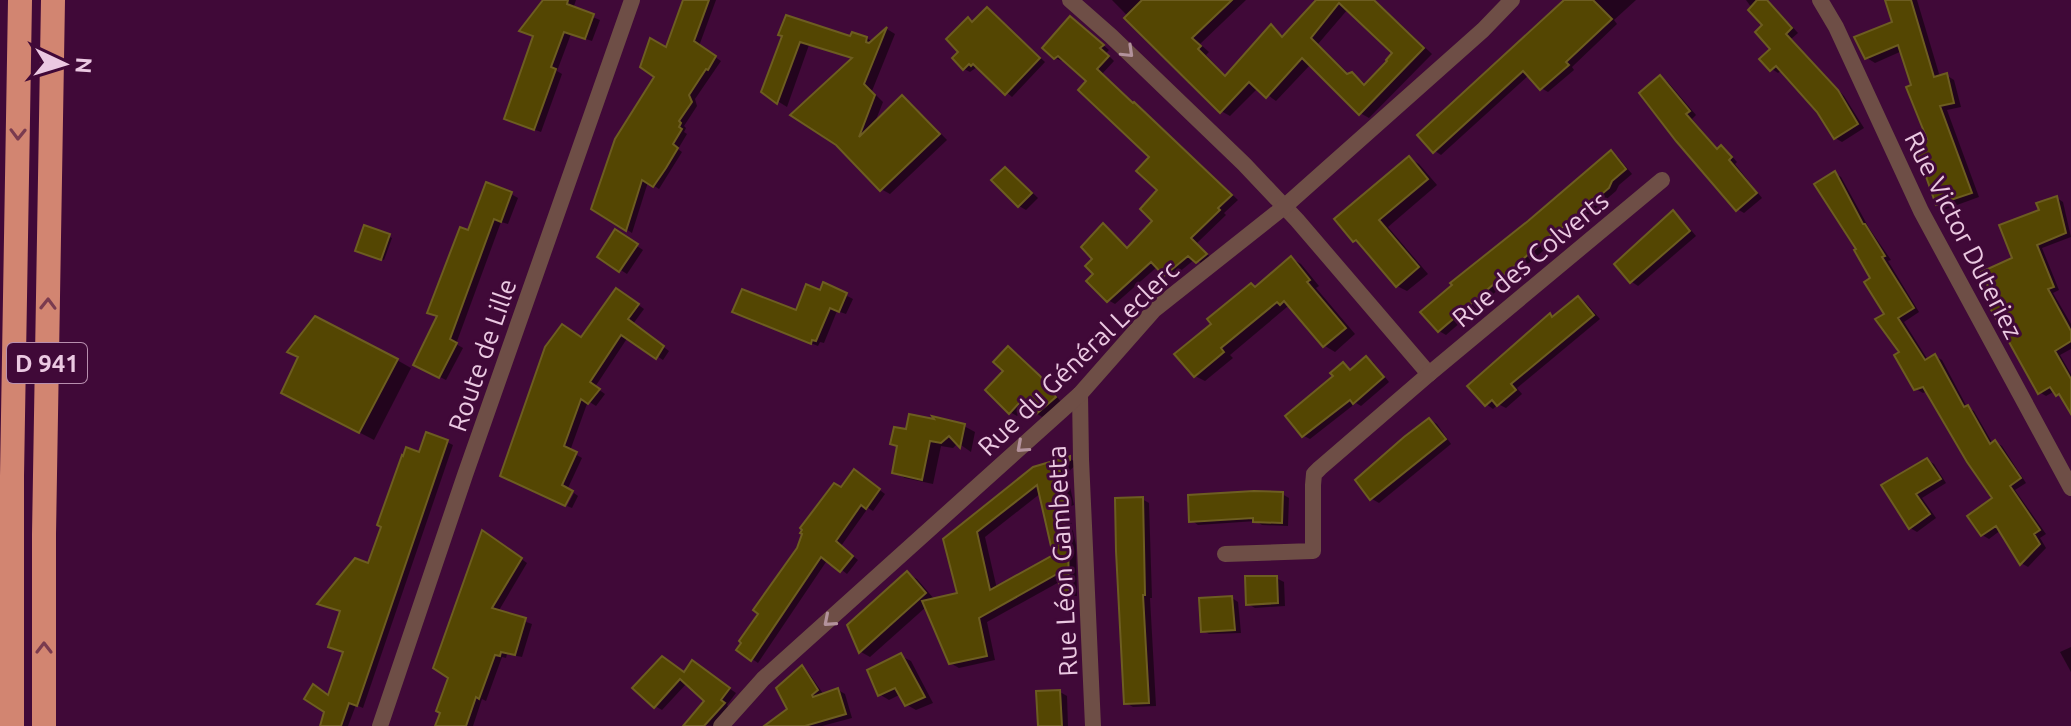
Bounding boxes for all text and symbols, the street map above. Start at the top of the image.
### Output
north arrow [24,24,104,104]
one-way arrow [1119,43,1133,57]
text: N [71,56,97,74]
street label: Rue Victor Duteriez [1899,127,2029,343]
one-way arrow [9,128,27,141]
street label: Rue des Colverts [1446,185,1614,333]
street label: Rue du Général Leclerc [972,255,1184,461]
street label: Route de Lille [442,275,522,435]
one-way arrow [39,297,57,310]
road number: D 941 [7,343,87,383]
one-way arrow [1017,437,1031,452]
street label: Rue Léon Gambetta [1041,445,1083,677]
one-way arrow [823,611,838,626]
one-way arrow [35,641,53,654]

